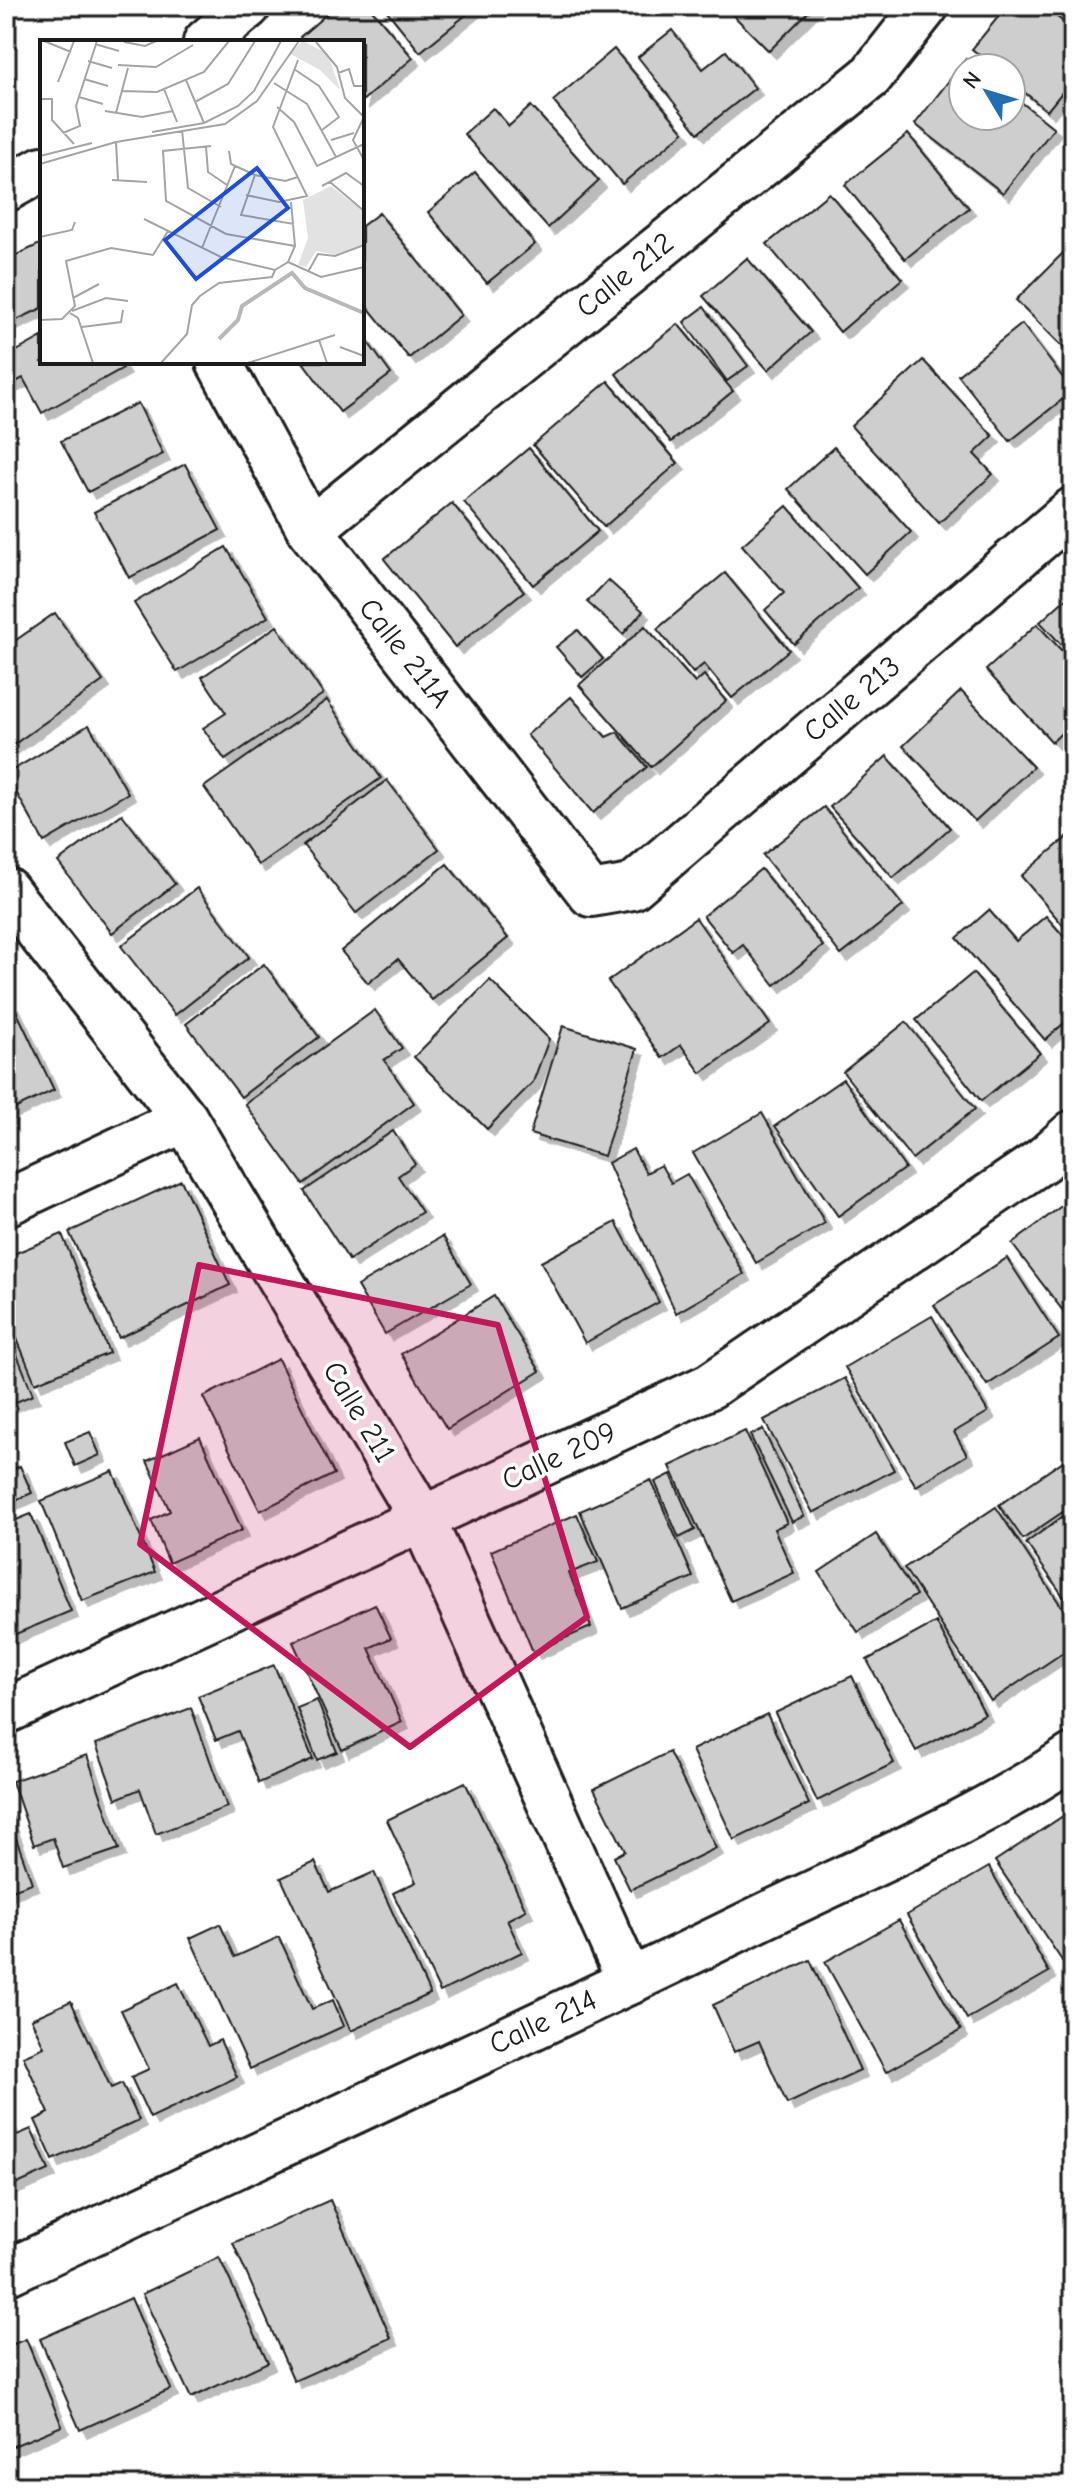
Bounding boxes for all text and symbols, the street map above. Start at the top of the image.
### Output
inset map [40,40,364,364]
north arrow [947,52,1027,132]
text: N [957,67,987,94]
street label: Calle 212 [569,225,681,325]
street label: Calle 211A [352,591,458,715]
street label: Calle 213 [797,649,907,749]
street label: Calle 211 [315,1355,403,1469]
street label: Calle 209 [496,1414,622,1498]
street label: Calle 214 [484,1982,602,2062]

